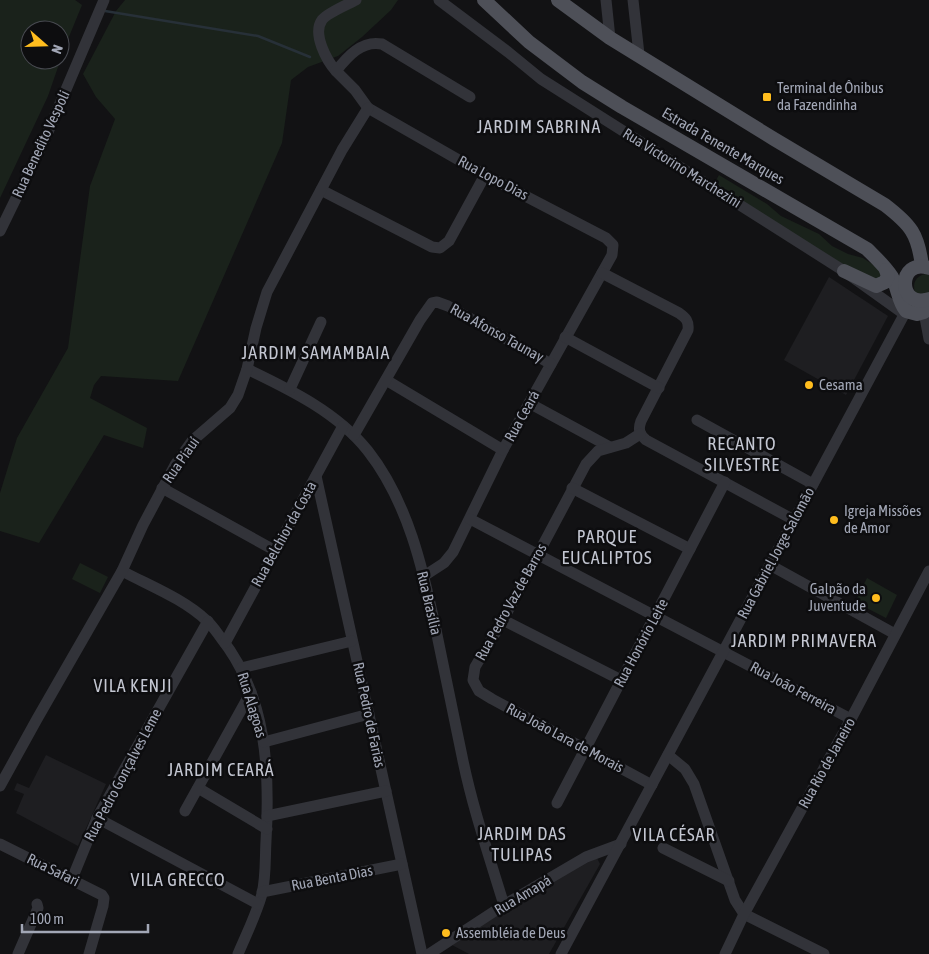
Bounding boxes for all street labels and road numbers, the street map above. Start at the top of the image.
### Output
street label: Rua Benedito Vespoli [8,88,73,200]
street label: Estrada Tenente Marques [659,104,787,187]
street label: Rua Victorino Marchezini [620,124,745,211]
street label: Rua Lopo Dias [455,152,531,203]
street label: Rua Afonso Taunay [448,300,547,365]
street label: Rua Ceará [501,387,542,444]
street label: Rua Piauí [159,433,203,486]
street label: Rua Belchior da Costa [248,478,320,589]
street label: Rua Gabriel Jorge Salomão [734,484,817,621]
street label: Rua Pedro Vaz de Barros [471,540,550,663]
street label: Rua Brasília [414,569,445,637]
street label: Rua Honório Leite [610,595,671,690]
street label: Rua João Ferreira [748,658,839,717]
street label: Rua Pedro de Farias [350,661,389,769]
street label: Rua Alagoas [234,670,270,740]
street label: Rua João Lara de Morais [504,699,627,776]
street label: Rua Pedro Gonçalves Leme [80,706,165,844]
street label: Rua Rio de Janeiro [795,715,858,811]
street label: Rua Safari [24,850,82,889]
street label: Rua Benta Dias [290,861,374,894]
street label: Rua Amapá [491,871,554,918]

